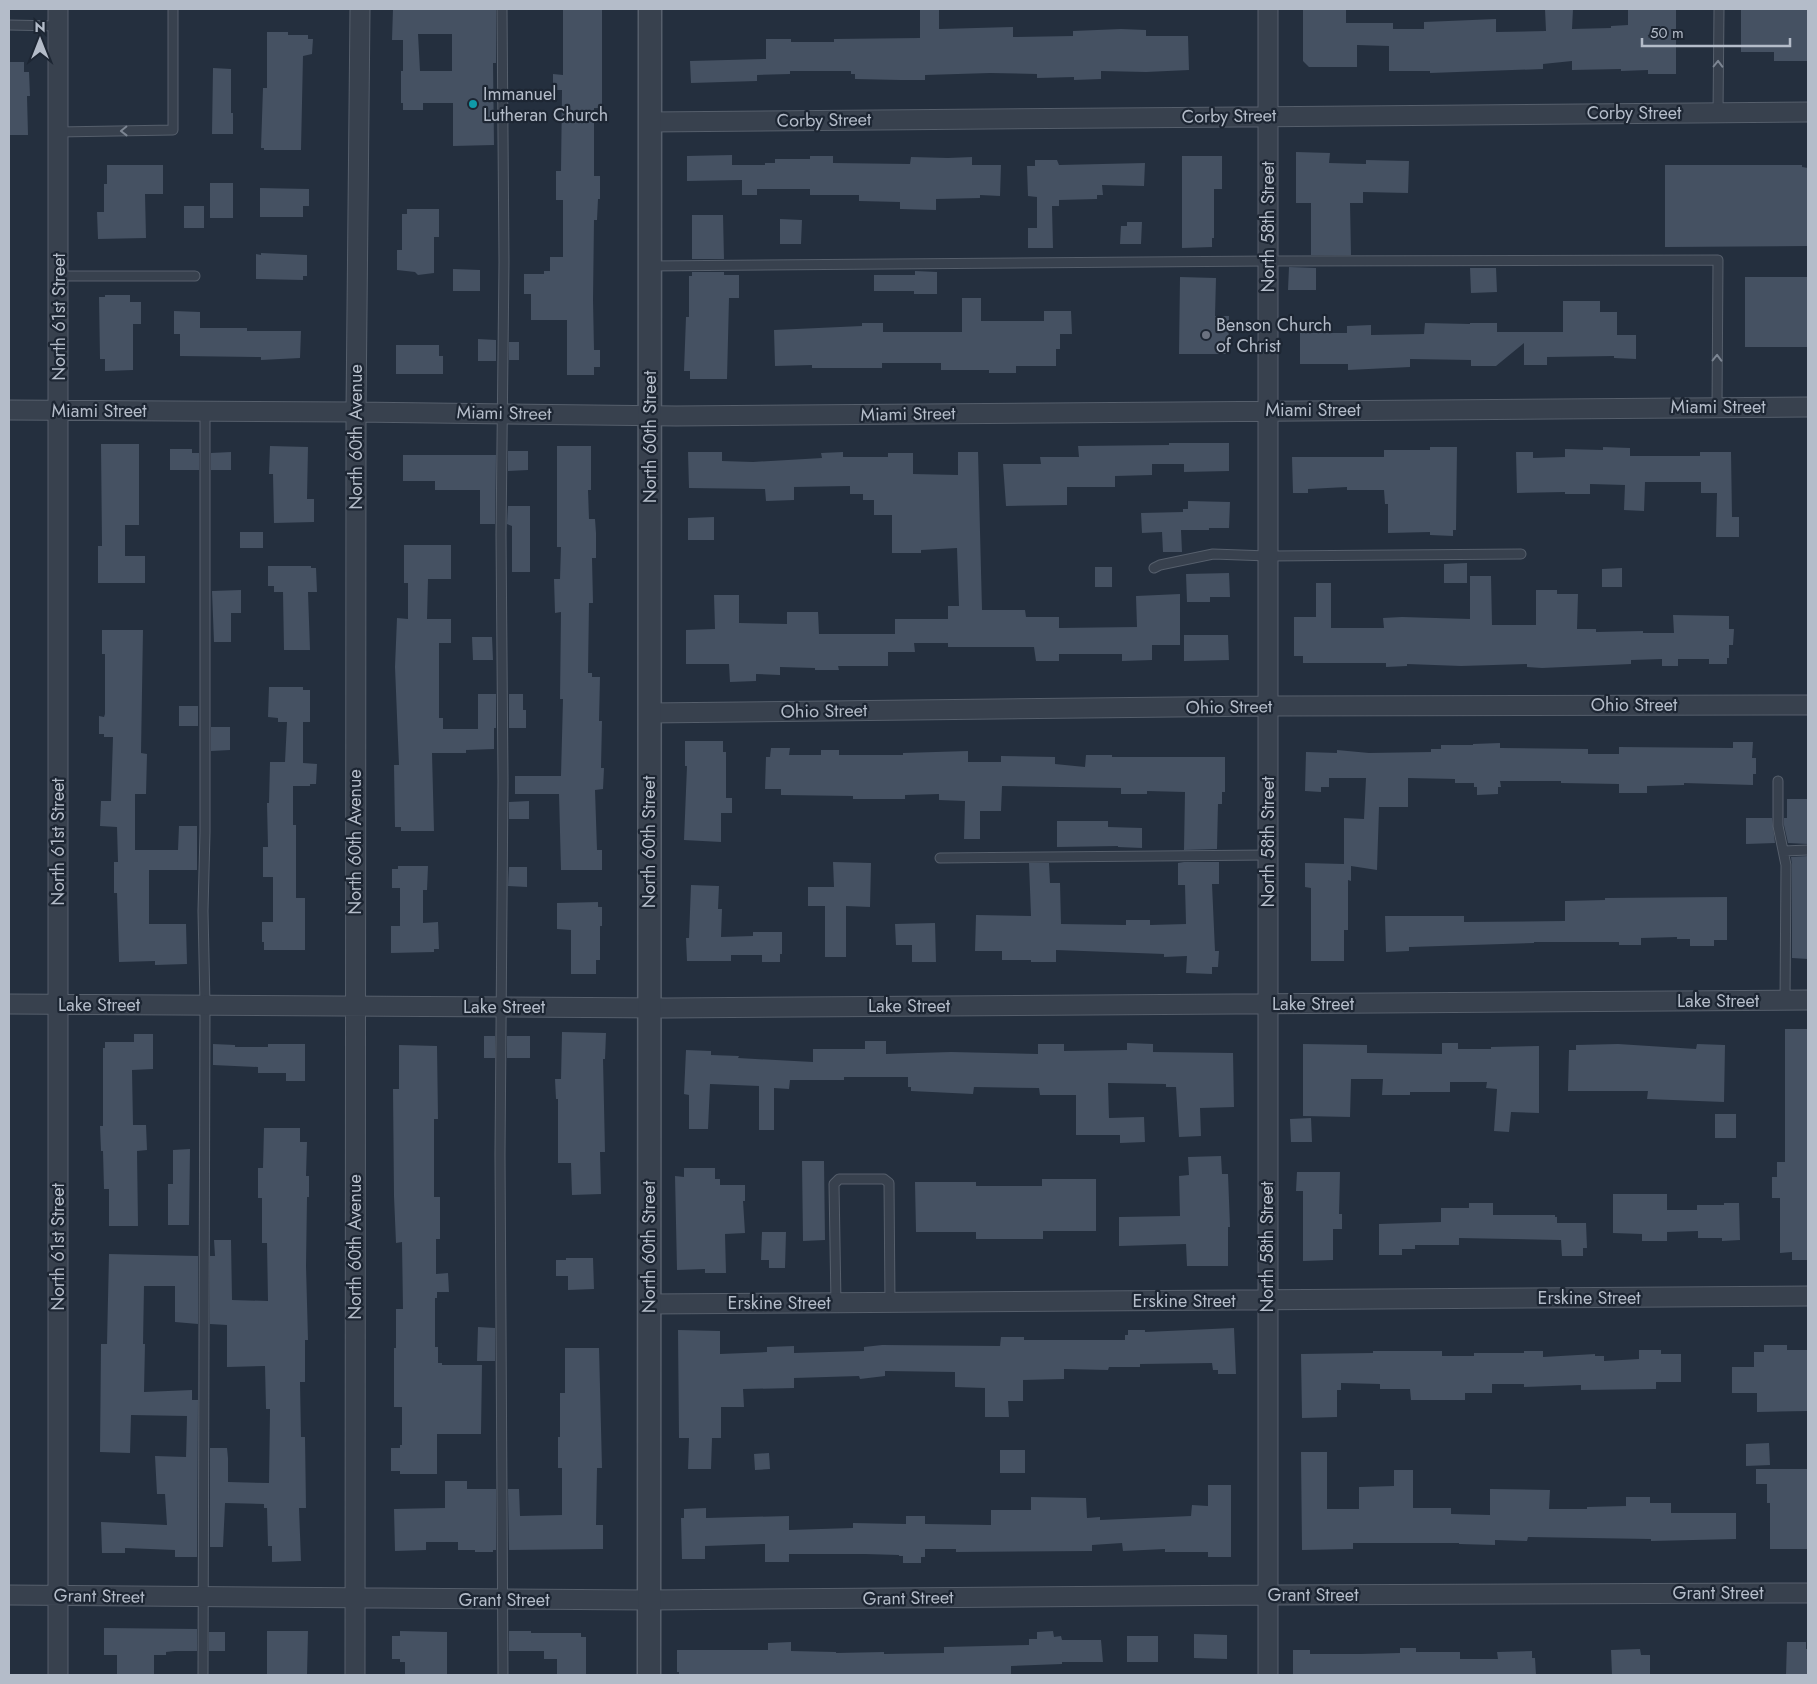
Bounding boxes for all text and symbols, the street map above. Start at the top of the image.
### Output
north arrow [15,15,65,65]
scale bar [1642,15,1790,47]
text: N [34,17,46,37]
text: 50 m [1650,22,1684,44]
one-way arrow [1713,60,1723,68]
place label: Immanuel Lutheran Church [483,81,608,128]
marker: Immanuel Lutheran Church [467,98,479,110]
street label: Corby Street [1587,100,1682,126]
street label: Corby Street [1181,102,1277,130]
street label: Corby Street [776,106,872,134]
one-way arrow [120,126,128,136]
street label: North 58th Street [1255,161,1281,293]
street label: North 61st Street [46,253,72,381]
place label: Benson Church of Christ [1216,312,1332,359]
marker: Benson Church of Christ [1200,329,1212,341]
one-way arrow [1712,354,1722,362]
street label: North 60th Avenue [343,364,369,510]
street label: North 60th Street [637,370,663,503]
street label: Miami Street [1671,394,1766,420]
street label: Miami Street [1266,397,1361,423]
street label: Miami Street [52,398,147,424]
street label: Miami Street [456,399,552,427]
street label: Miami Street [860,400,956,428]
street label: Ohio Street [1591,692,1678,718]
street label: Ohio Street [1186,693,1273,721]
street label: Ohio Street [781,697,868,725]
street label: North 60th Avenue [342,769,368,915]
street label: North 60th Street [636,775,662,908]
street label: North 58th Street [1255,776,1281,908]
street label: North 61st Street [45,778,71,906]
street label: Lake Street [1677,988,1760,1014]
street label: Lake Street [1272,991,1355,1017]
street label: Lake Street [58,992,141,1018]
street label: Lake Street [868,993,951,1019]
street label: Lake Street [463,994,546,1020]
street label: North 60th Avenue [342,1174,368,1320]
street label: North 60th Street [636,1180,662,1313]
street label: North 58th Street [1254,1181,1280,1313]
street label: North 61st Street [45,1183,71,1311]
street label: Erskine Street [1538,1285,1641,1311]
street label: Erskine Street [1133,1288,1236,1314]
street label: Erskine Street [728,1290,831,1316]
street label: Grant Street [1673,1580,1764,1606]
street label: Grant Street [53,1582,145,1610]
street label: Grant Street [1268,1582,1359,1608]
street label: Grant Street [862,1584,954,1612]
street label: Grant Street [459,1587,550,1613]

